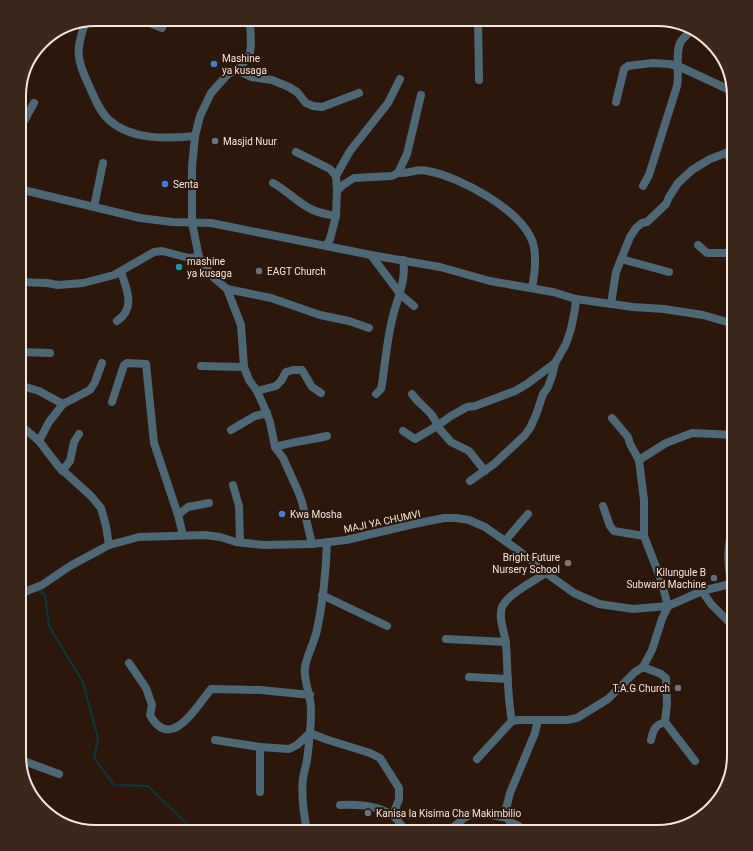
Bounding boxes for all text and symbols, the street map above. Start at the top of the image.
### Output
place label: Mashine ya kusaga [222,53,267,76]
marker: Mashine ya kusaga [209,59,219,69]
marker: Masjid Nuur [210,136,220,146]
place label: Masjid Nuur [223,136,277,147]
marker: Senta [160,179,170,189]
place label: Senta [173,179,198,190]
place label: mashine ya kusaga [187,256,232,279]
marker: mashine ya kusaga [174,262,184,272]
marker: EAGT Church [254,266,264,276]
place label: EAGT Church [267,266,326,277]
street label: MAJI YA CHUMVI [343,508,422,535]
marker: Kwa Mosha [277,509,287,519]
place label: Kwa Mosha [290,509,342,520]
place label: Bright Future Nursery School [492,552,560,575]
marker: Bright Future Nursery School [563,558,573,568]
place label: Kilungule B Subward Machine [626,567,706,590]
marker: Kilungule B Subward Machine [709,573,719,583]
place label: T.A.G Church [612,683,670,694]
marker: T.A.G Church [673,683,683,693]
marker: Kanisa la Kisima Cha Makimbilio [363,808,373,818]
place label: Kanisa la Kisima Cha Makimbilio [376,808,521,819]

